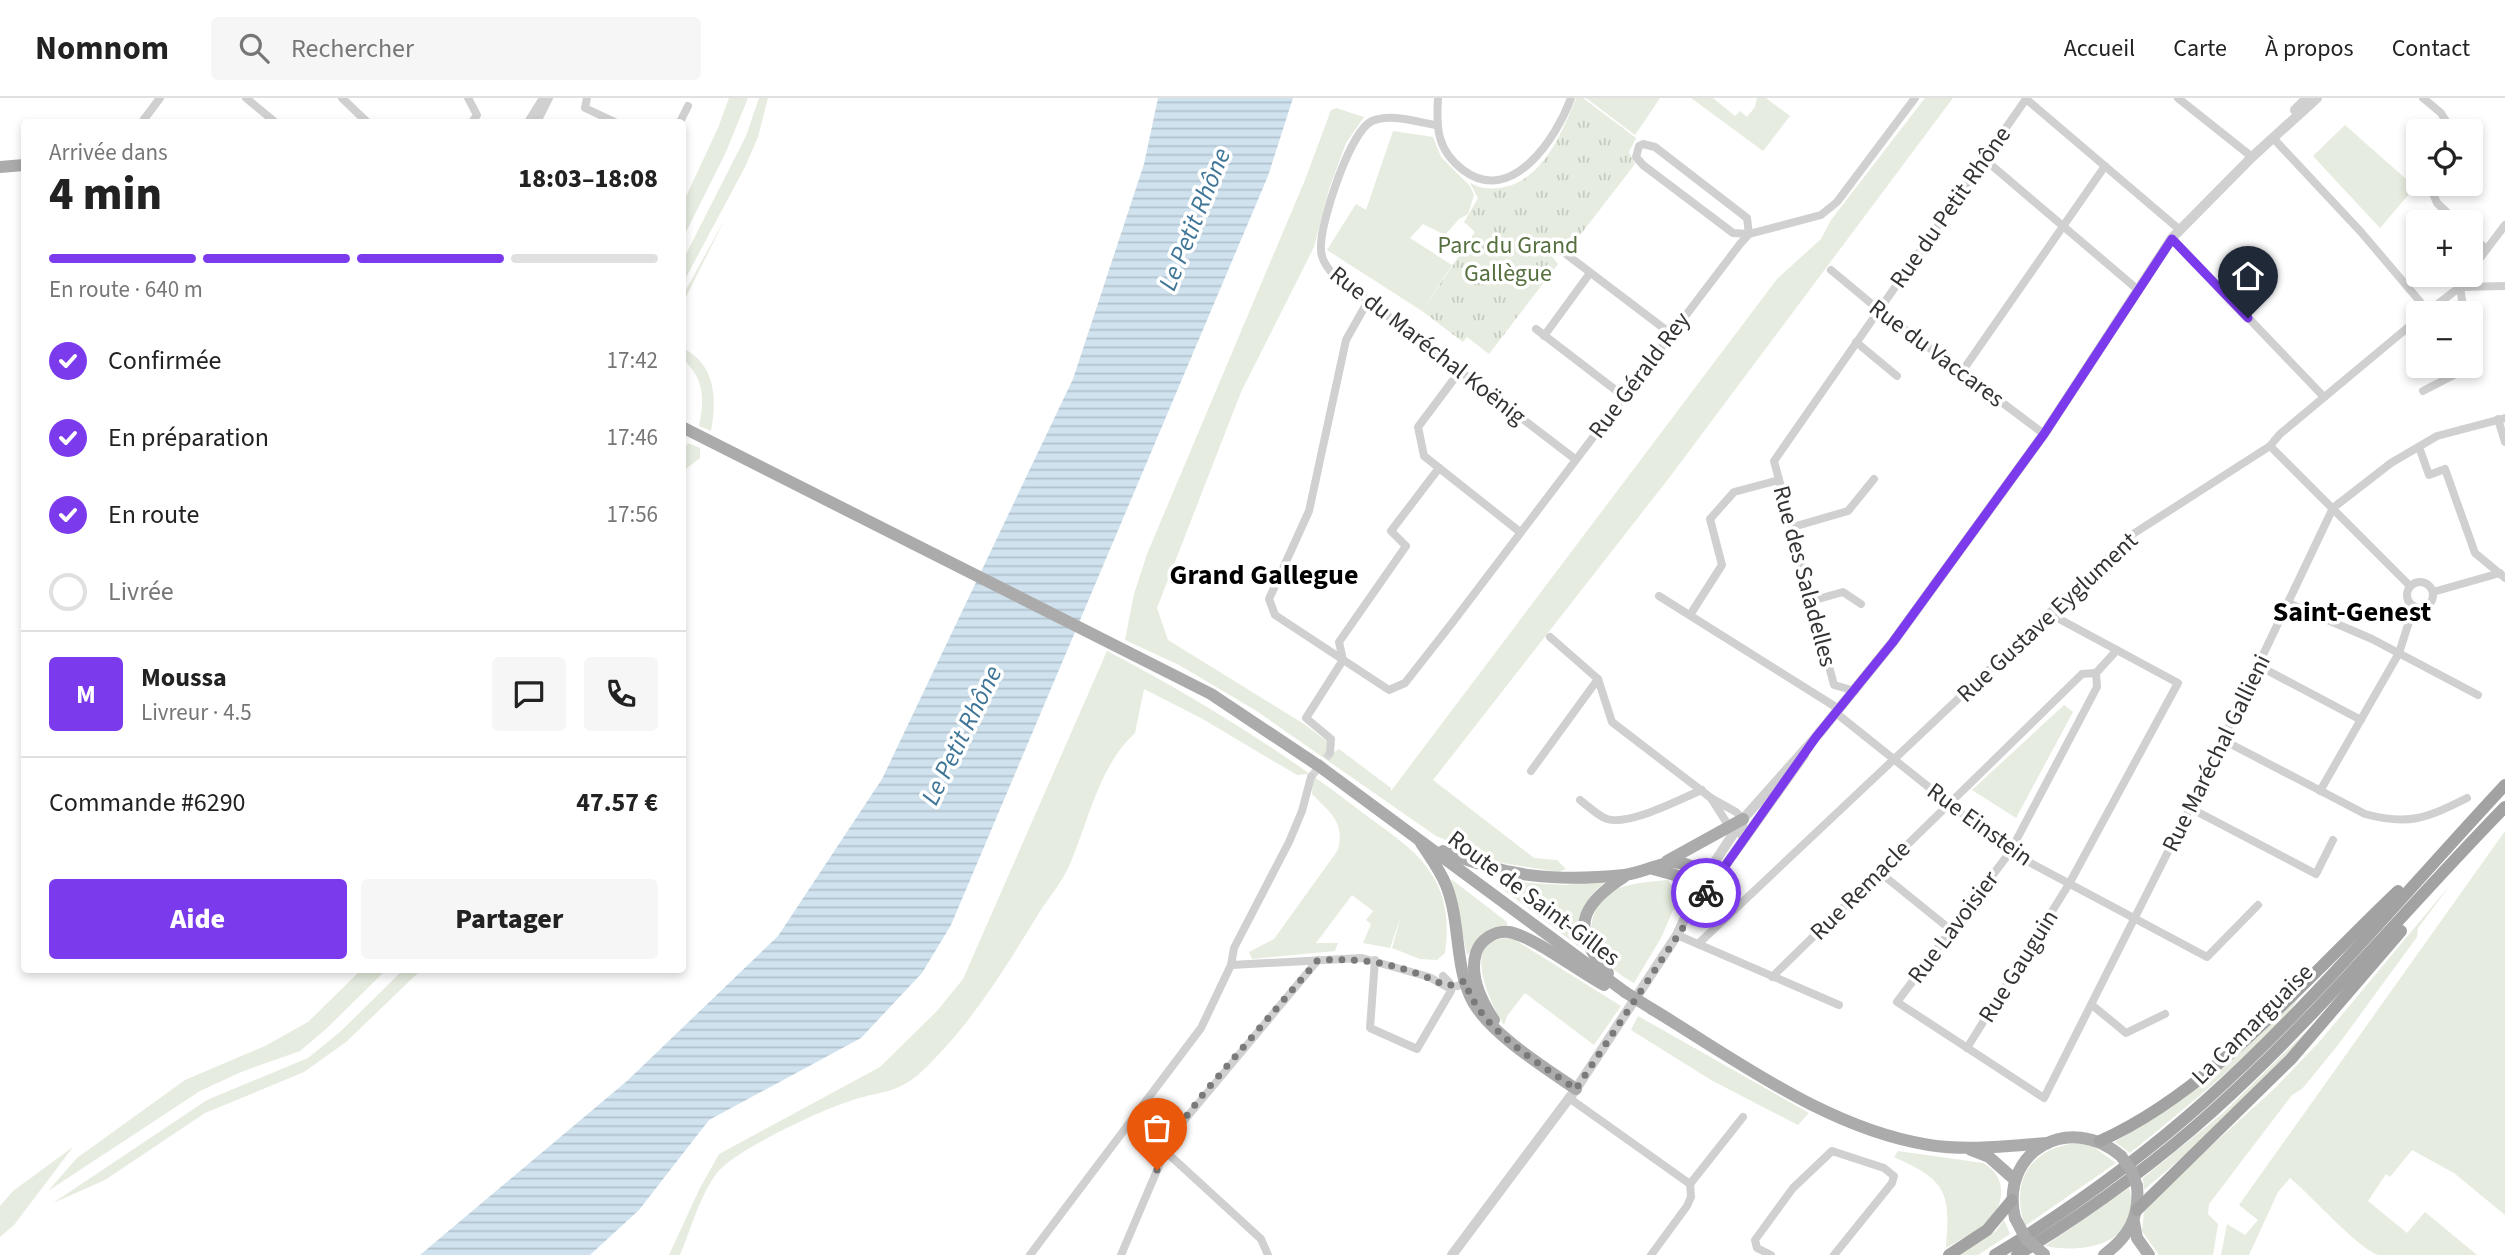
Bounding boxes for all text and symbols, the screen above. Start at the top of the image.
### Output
search box [211,17,701,80]
text: Nomnom [35,25,169,72]
icon: search [235,29,273,67]
text: Rechercher [291,30,414,67]
text: Accueil [2064,31,2135,66]
text: Carte [2173,31,2227,66]
text: À propos [2265,31,2354,66]
text: Contact [2392,31,2470,66]
street label: Rue du Petit Rhône [1881,119,2020,296]
map controls [2406,119,2483,378]
button: locate [2406,119,2483,196]
text: Arrivée dans [49,136,168,169]
water label: Le Petit Rhône [1149,142,1240,296]
text: 18:03–18:08 [518,160,658,197]
text: 4 min [49,162,162,227]
button: + [2406,210,2483,287]
park label: Parc du Grand Gallègue [1438,228,1578,291]
pin [2218,246,2278,318]
street label: Rue du Maréchal Koënig [1322,257,1533,433]
icon: home [2229,257,2267,295]
text: En route · 640 m [49,273,203,306]
street label: Rue du Vaccares [1862,291,2012,416]
button: − [2406,301,2483,378]
street label: Rue Gérald Rey [1580,305,1699,446]
icon: check [49,342,87,380]
text: Confirmée [108,342,222,379]
text: 17:42 [607,344,658,377]
icon: check [49,419,87,457]
text: En préparation [108,419,269,456]
text: 17:46 [607,421,658,454]
street label: Rue des Saladelles [1764,482,1845,671]
icon: check [49,496,87,534]
text: En route [108,496,199,533]
text: 17:56 [607,498,658,531]
street label: Rue Gustave Eyglument [1949,524,2146,711]
district label: Grand Gallegue [1170,555,1358,595]
text: Livrée [108,573,174,610]
district label: Saint-Genest [2273,592,2432,632]
street label: Rue Maréchal Gallieni [2153,648,2280,858]
button: chat [492,657,566,731]
button: phone [584,657,658,731]
text: Moussa [141,659,227,696]
water label: Le Petit Rhône [912,659,1011,811]
text: M [76,676,96,713]
text: Livreur · 4.5 [141,696,252,729]
street label: Rue Einstein [1920,774,2040,875]
text: Commande #6290 [49,784,246,821]
text: 47.57 € [576,784,658,821]
street label: Route de Saint-Gilles [1440,822,1627,975]
street label: Rue Remacle [1802,832,1919,949]
courier [1671,858,1741,928]
street label: Rue Lavoisier [1899,863,2008,991]
icon: bike [1687,874,1725,912]
button: Aide [49,879,347,959]
button: Partager [361,879,658,959]
street label: Rue Gauguin [1970,903,2067,1030]
street label: La Camarguaise [2184,956,2321,1093]
pin [1127,1098,1187,1170]
icon: bag [1138,1109,1176,1147]

